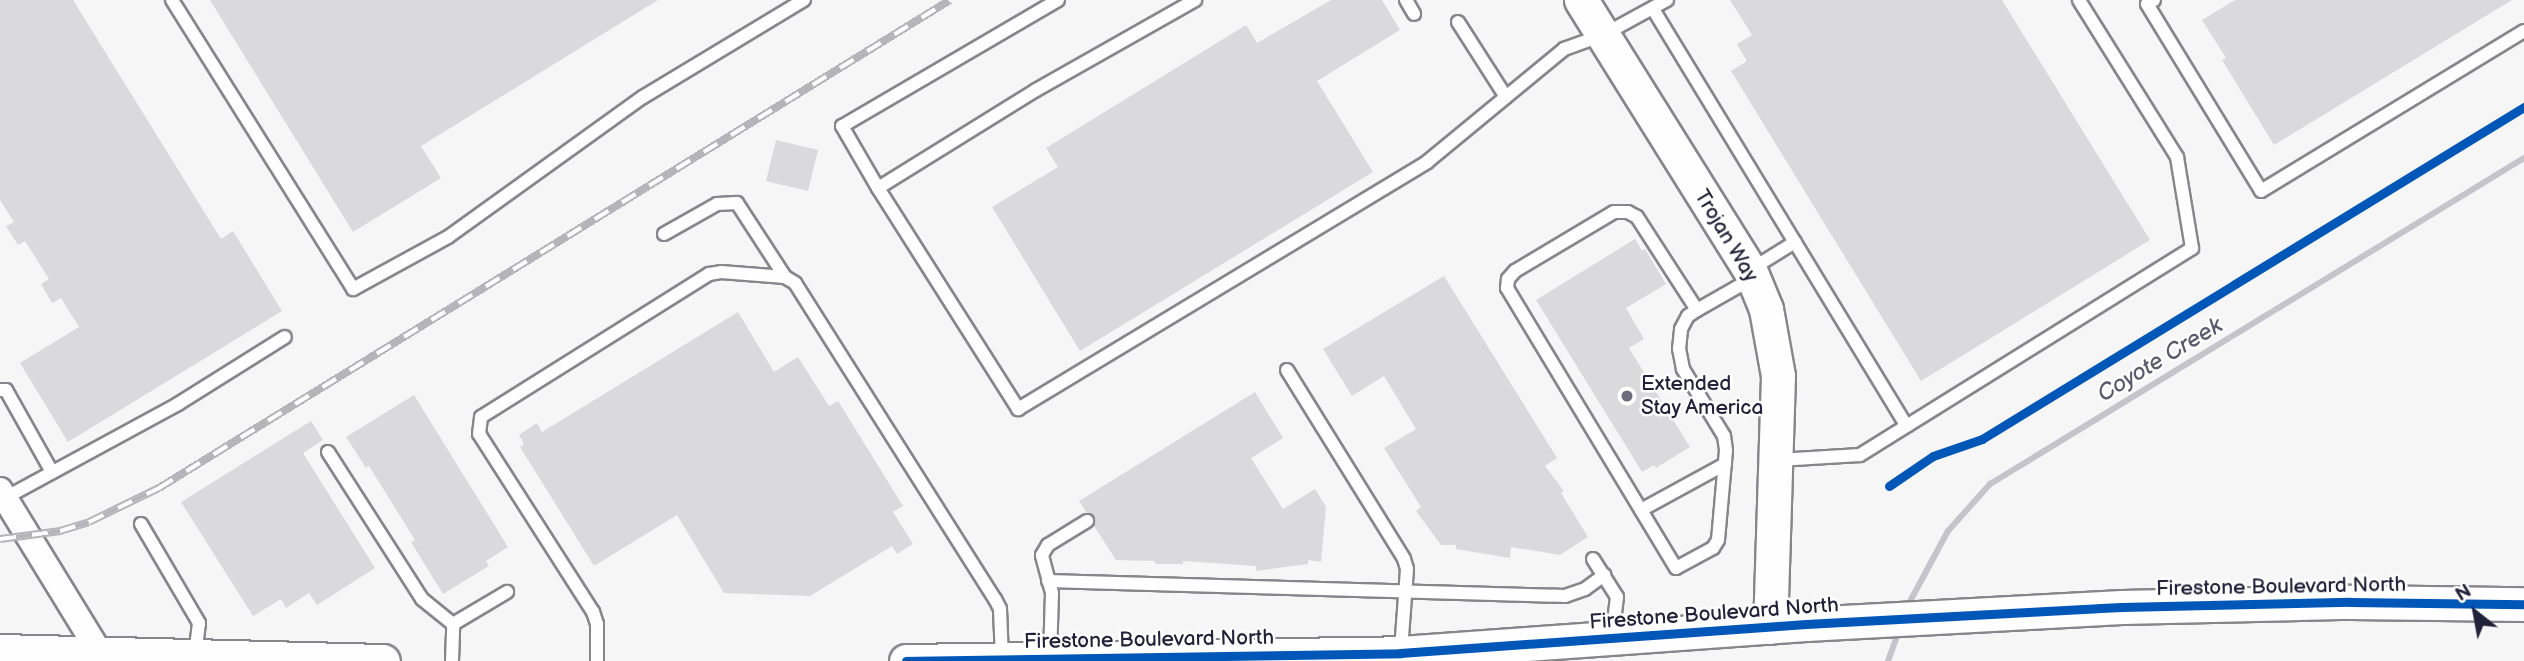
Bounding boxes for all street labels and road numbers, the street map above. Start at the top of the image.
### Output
street label: Trojan Way [1688,185,1764,287]
street label: Firestone Boulevard North [2156,572,2406,602]
street label: Firestone Boulevard North [1588,593,1840,635]
street label: Firestone Boulevard North [1024,625,1274,655]

